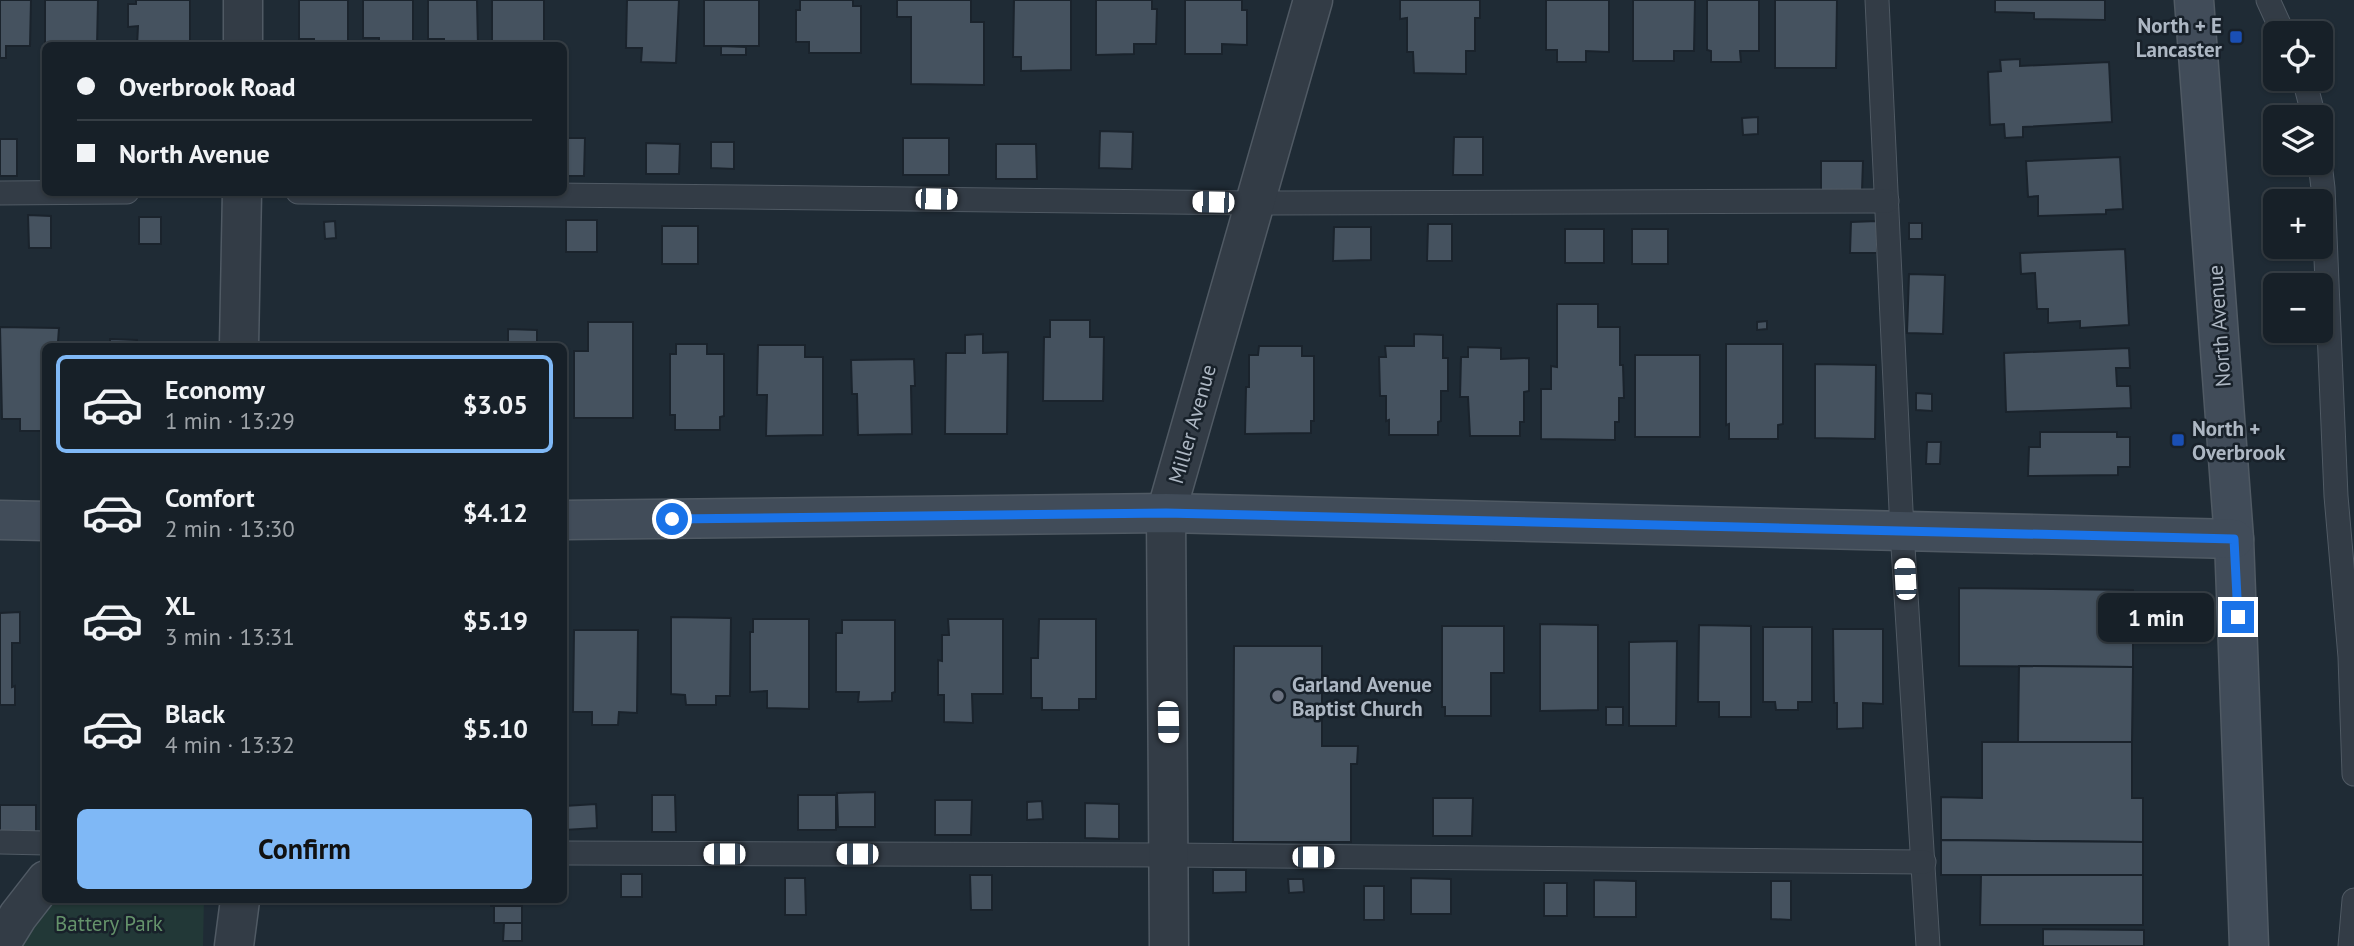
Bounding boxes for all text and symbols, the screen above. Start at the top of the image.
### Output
place label: North + E Lancaster [2136,12,2223,63]
map controls [2263,21,2333,343]
button: locate [2263,21,2333,91]
marker: North + E Lancaster [2228,29,2244,45]
text: Overbrook Road [119,70,296,103]
button: layers [2263,105,2333,175]
text: North Avenue [119,137,270,170]
car [915,188,958,210]
button: + [2263,189,2333,259]
car [1192,191,1235,213]
street label: North Avenue [2201,264,2237,388]
button: − [2263,273,2333,343]
street label: Miller Avenue [1162,361,1222,487]
icon: car [81,373,144,436]
text: Economy [165,373,265,406]
text: $3.05 [463,388,528,421]
text: 1 min · 13:29 [165,406,295,435]
place label: North + Overbrook [2192,415,2286,466]
marker: North + Overbrook [2170,432,2186,448]
icon: car [81,481,144,544]
text: Comfort [165,481,255,514]
text: $4.12 [463,496,528,529]
route start [656,503,688,535]
text: 2 min · 13:30 [165,514,295,543]
car [1894,557,1917,601]
icon: car [81,589,144,652]
text: XL [165,589,195,622]
callout: 1 min [2098,592,2214,642]
route end [2222,601,2254,633]
text: 1 min [2128,603,2184,632]
text: $5.19 [463,604,528,637]
text: 3 min · 13:31 [165,622,295,651]
place label: Garland Avenue Baptist Church [1292,671,1432,722]
marker: Garland Avenue Baptist Church [1270,688,1286,704]
icon: car [81,697,144,760]
text: Black [165,697,225,730]
car [1158,701,1179,743]
text: $5.10 [463,712,528,745]
text: 4 min · 13:32 [165,730,295,759]
button: Confirm [77,809,532,889]
car [704,844,746,865]
car [837,844,879,865]
car [1293,847,1335,868]
park label: Battery Park [55,910,163,937]

